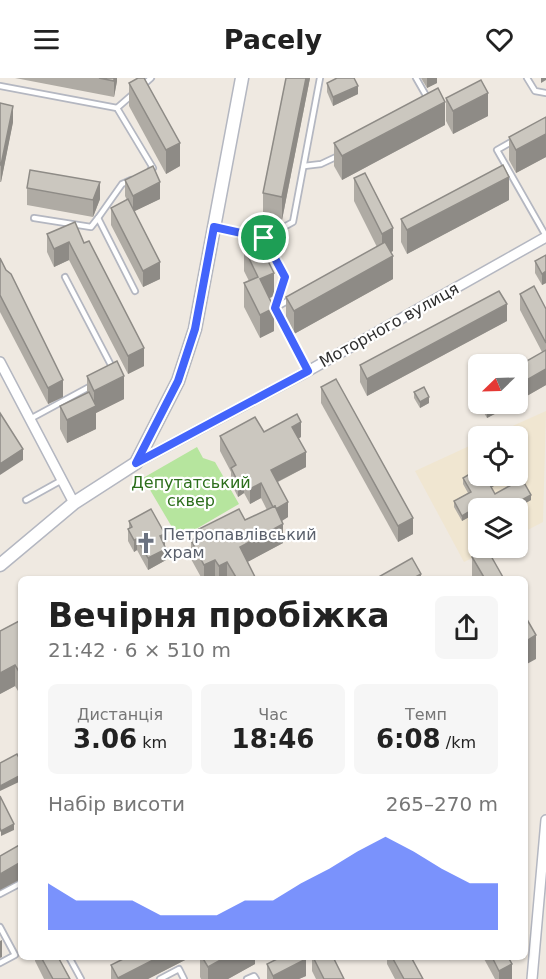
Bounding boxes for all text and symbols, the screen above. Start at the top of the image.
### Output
icon: menu [30,23,63,56]
icon: heart [483,23,516,56]
text: Pacely [224,24,322,55]
pin [238,212,289,263]
icon: arrive [247,221,280,254]
street label: Моторного вулиця [316,279,462,371]
north arrow [468,354,528,414]
map controls [468,354,528,558]
button: locate [468,426,528,486]
park label: Депутатський сквер [131,473,251,510]
button: layers [468,498,528,558]
place label: Петропавлівський храм [163,525,317,562]
church icon: Петропавлівський храм [134,531,158,555]
text: Вечірня пробіжка [48,596,390,635]
button: share [435,596,498,659]
text: 21:42 · 6 × 510 m [48,638,231,662]
text: Дистанція [77,705,163,724]
text: Час [258,705,288,724]
text: Темп [405,705,447,724]
text: 3.06 [73,724,137,754]
text: 18:46 [232,724,314,754]
text: 6:08 [376,724,441,754]
text: km [137,733,167,752]
text: /km [441,733,476,752]
text: Набір висоти [48,792,185,816]
text: 265–270 m [386,792,498,816]

